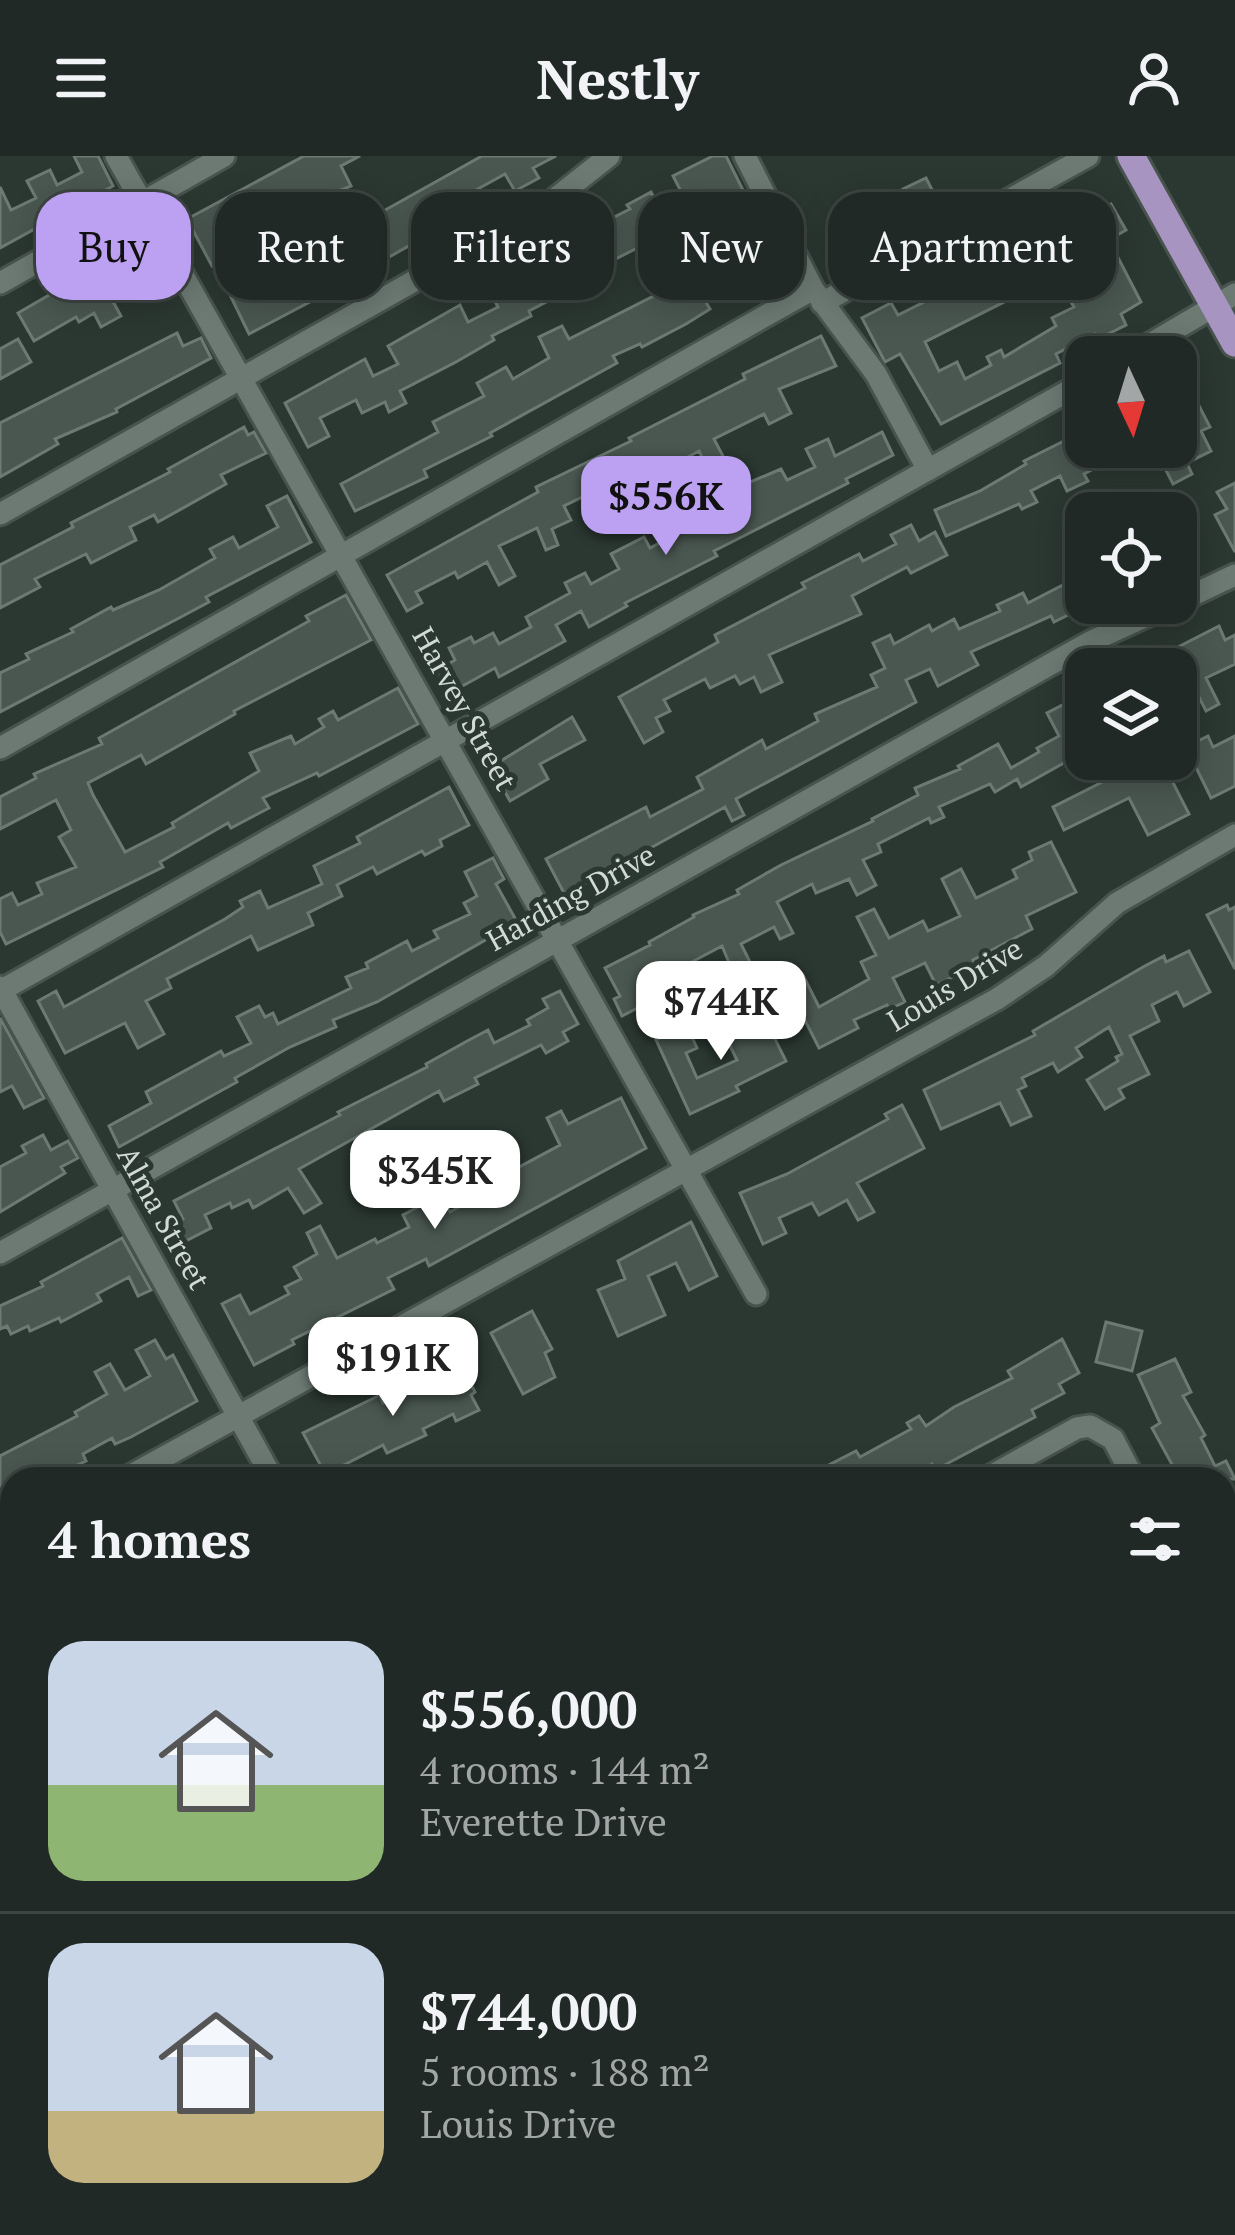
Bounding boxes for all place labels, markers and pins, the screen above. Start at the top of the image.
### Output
pin: $556K [582,456,750,558]
pin: $744K [637,961,805,1063]
pin: $345K [351,1130,519,1232]
pin: $191K [309,1317,477,1419]

